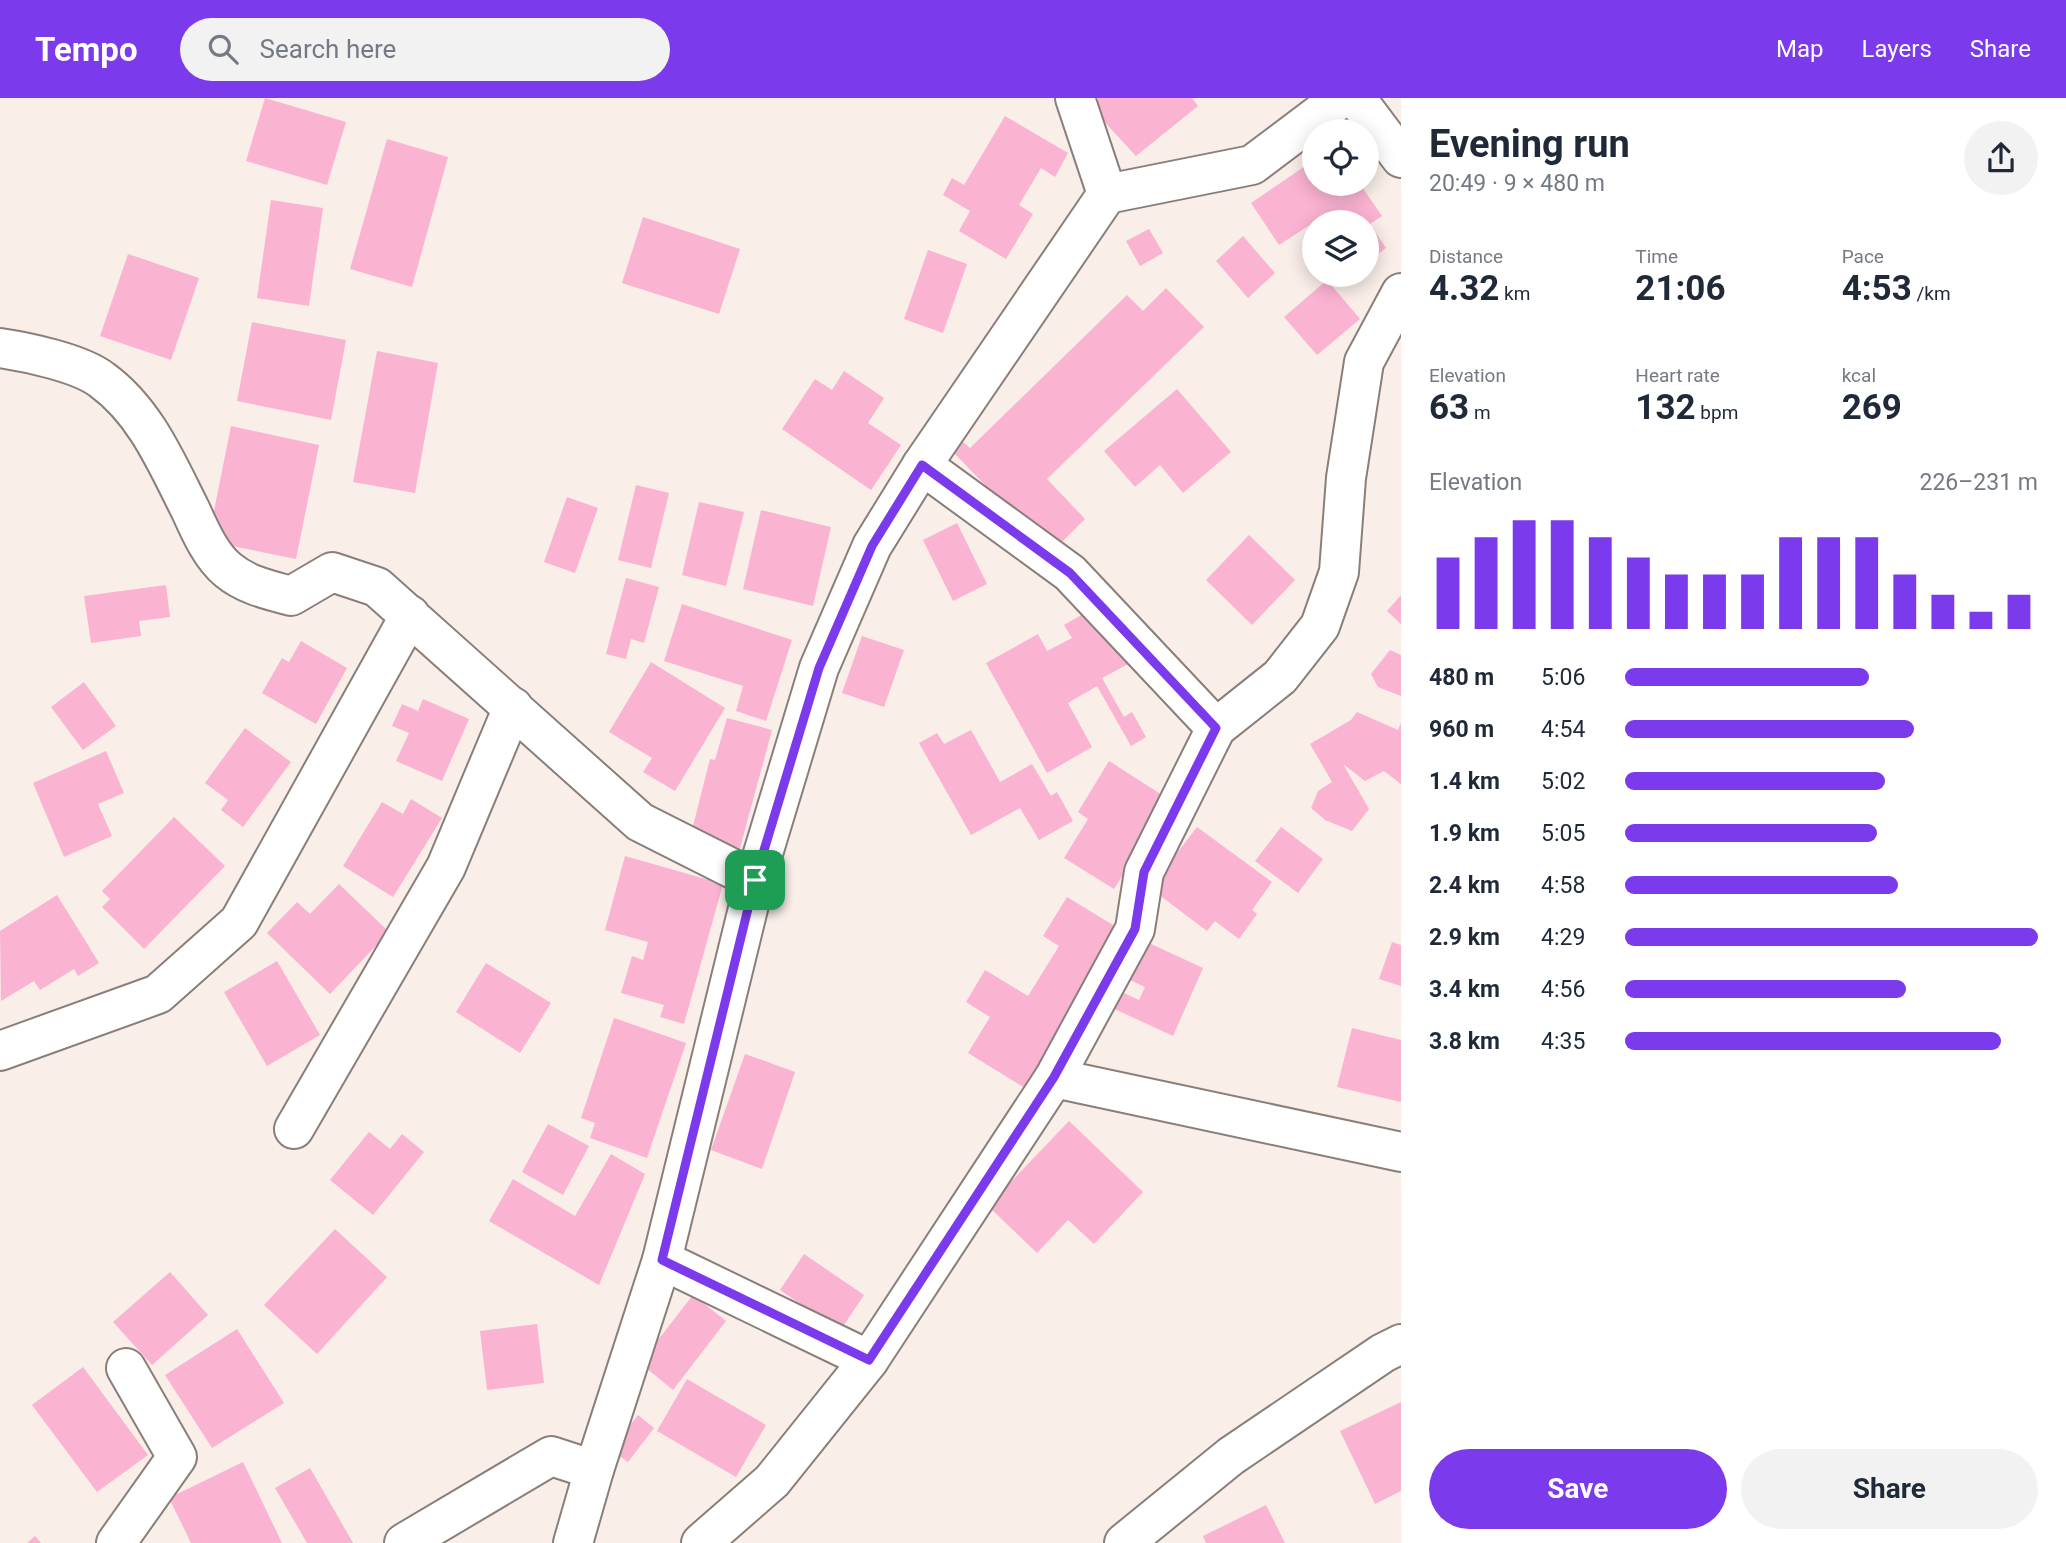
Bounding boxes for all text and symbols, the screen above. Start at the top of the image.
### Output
search box [180,18,670,81]
text: Tempo [35,30,138,69]
icon: search [204,30,242,68]
text: Search here [260,34,396,64]
text: Map [1776,35,1824,63]
text: Layers [1862,35,1932,63]
text: Share [1970,35,2031,63]
map controls [1302,119,1379,287]
button: locate [1302,119,1379,196]
button: share [1964,121,2038,195]
text: Evening run [1429,122,1630,166]
text: 20:49 · 9 × 480 m [1429,170,1605,197]
button: layers [1302,210,1379,287]
text: Distance [1429,245,1503,268]
text: Time [1635,245,1678,268]
text: Pace [1842,245,1884,268]
text: 4.32 [1429,268,1499,309]
text: 21:06 [1635,268,1726,309]
text: 4:53 [1842,268,1912,309]
text: km [1499,282,1530,305]
text: /km [1912,282,1951,305]
text: Elevation [1429,364,1506,387]
text: Heart rate [1635,364,1720,387]
text: kcal [1842,364,1876,387]
text: 63 [1429,387,1469,428]
text: 132 [1635,387,1696,428]
text: 269 [1842,387,1902,428]
text: m [1469,401,1491,424]
text: bpm [1696,401,1738,424]
text: Elevation [1429,469,1522,496]
text: 226–231 m [1919,469,2038,496]
text: 480 m [1429,664,1494,691]
text: 5:06 [1541,664,1585,691]
text: 960 m [1429,716,1494,743]
text: 4:54 [1541,716,1585,743]
text: 1.4 km [1429,768,1500,795]
text: 5:02 [1541,768,1585,795]
text: 1.9 km [1429,820,1500,847]
text: 5:05 [1541,820,1585,847]
pin [725,850,785,910]
icon: arrive [736,861,774,899]
text: 2.4 km [1429,872,1500,899]
text: 4:58 [1541,872,1585,899]
text: 2.9 km [1429,924,1500,951]
text: 4:29 [1541,924,1585,951]
text: 3.4 km [1429,976,1500,1003]
text: 4:56 [1541,976,1585,1003]
text: 3.8 km [1429,1028,1500,1055]
text: 4:35 [1541,1028,1585,1055]
button: Save [1429,1449,1727,1529]
button: Share [1741,1449,2038,1529]

